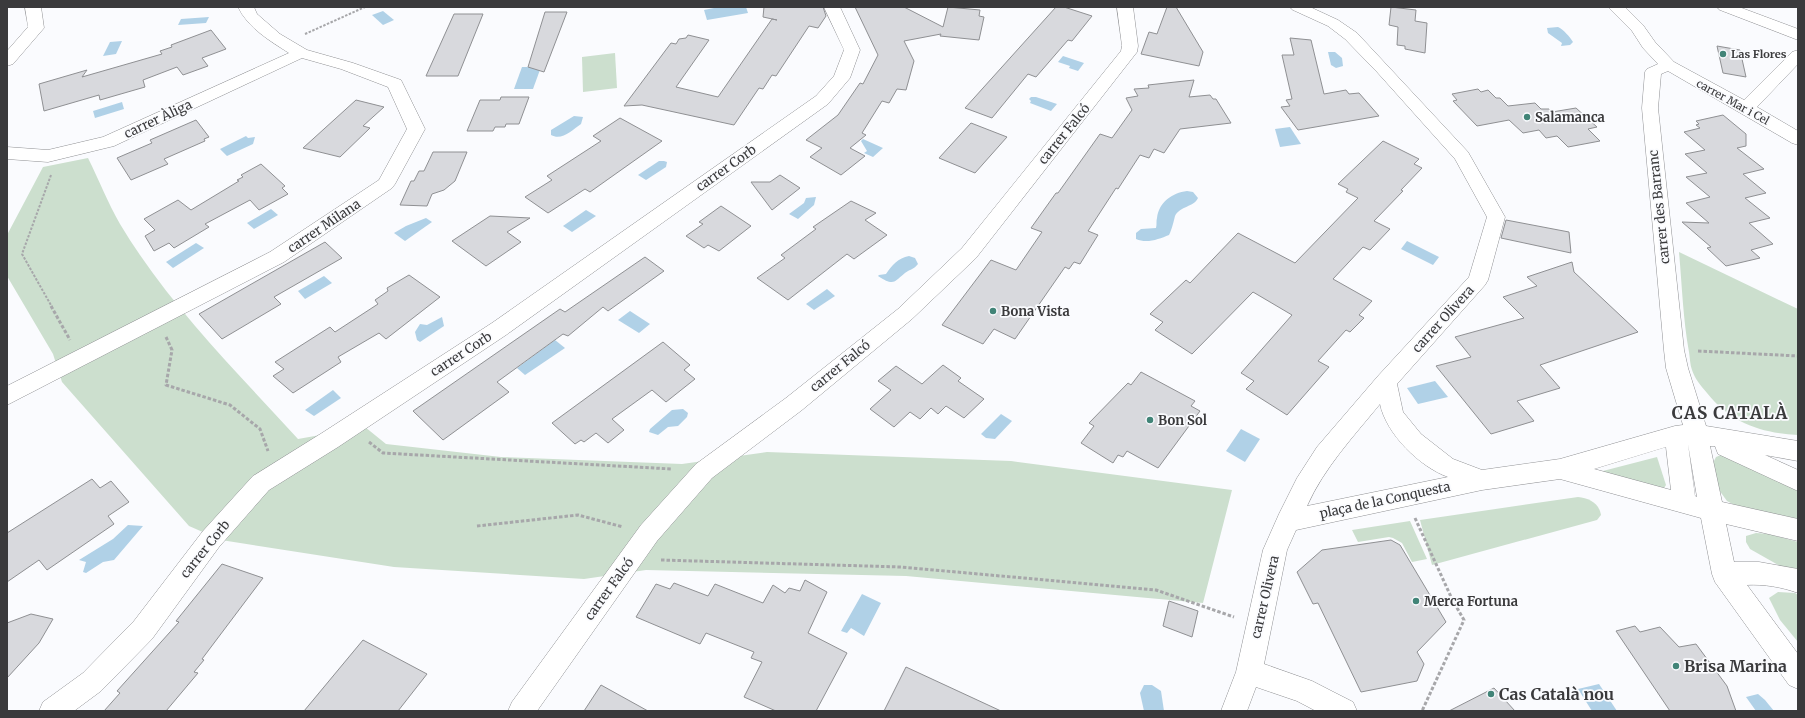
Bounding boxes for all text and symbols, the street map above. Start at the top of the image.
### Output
place label: Las Flores [1731,47,1787,61]
marker: Las Flores [1718,49,1728,59]
street label: carrer Mar i Cel [1694,76,1772,128]
street label: carrer Àliga [121,95,195,142]
street label: carrer Falcó [1034,100,1094,168]
place label: Salamanca [1535,109,1605,126]
marker: Salamanca [1522,112,1532,122]
street label: carrer Corb [692,141,760,195]
street label: carrer des Barranc [1645,149,1673,265]
street label: carrer Milana [284,195,364,257]
street label: carrer Olivera [1408,282,1478,356]
place label: Bona Vista [1001,303,1070,320]
marker: Bona Vista [988,306,998,316]
street label: carrer Corb [427,328,495,380]
street label: carrer Falcó [806,336,874,396]
district label: CAS CATALÀ [1672,401,1788,424]
place label: Bon Sol [1158,412,1207,429]
marker: Bon Sol [1145,415,1155,425]
street label: plaça de la Conquesta [1318,478,1452,522]
street label: carrer Corb [176,516,234,582]
street label: carrer Falcó [581,554,638,624]
street label: carrer Olivera [1247,554,1283,640]
place label: Merca Fortuna [1424,593,1518,610]
marker: Merca Fortuna [1411,596,1421,606]
place label: Brisa Marina [1684,656,1787,676]
marker: Brisa Marina [1671,661,1681,671]
place label: Cas Català nou [1499,684,1614,704]
marker: Cas Català nou [1486,689,1496,699]

